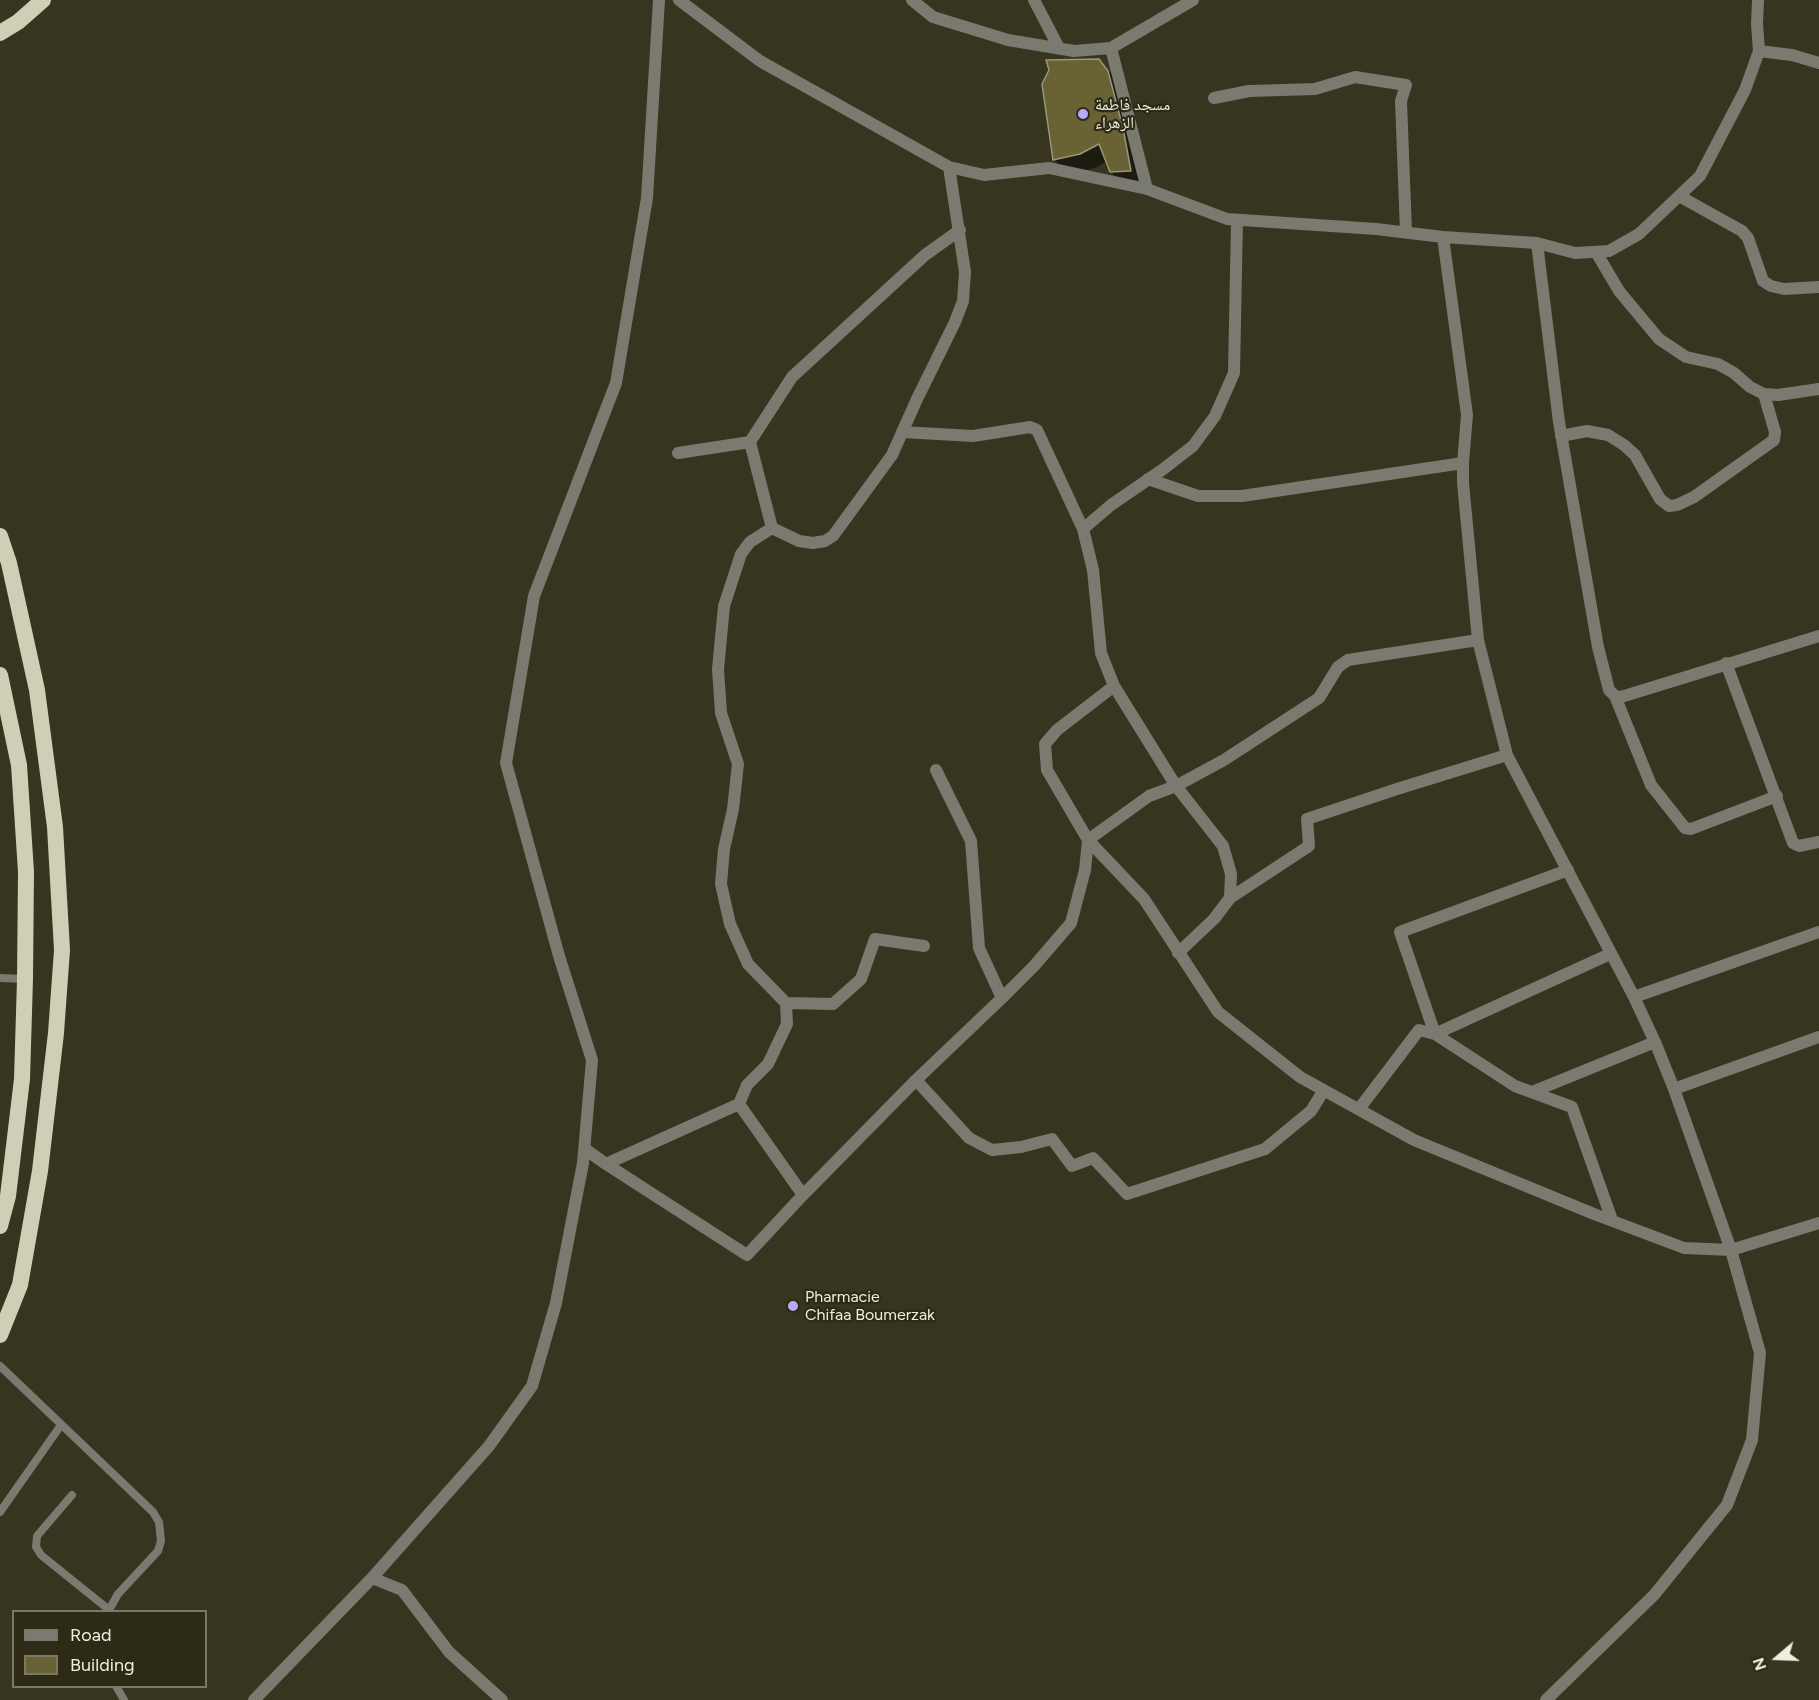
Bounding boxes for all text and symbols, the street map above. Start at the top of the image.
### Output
place label: مسجد فاطمة الزهراء [1095,95,1170,133]
marker: مسجد فاطمة الزهراء [1076,107,1090,121]
place label: Pharmacie Chifaa Boumerzak [805,1287,935,1325]
marker: Pharmacie Chifaa Boumerzak [786,1299,800,1313]
legend [12,1610,207,1688]
text: Road [70,1624,111,1646]
north arrow [1747,1628,1807,1688]
text: Building [70,1654,135,1676]
text: N [1749,1655,1771,1673]

